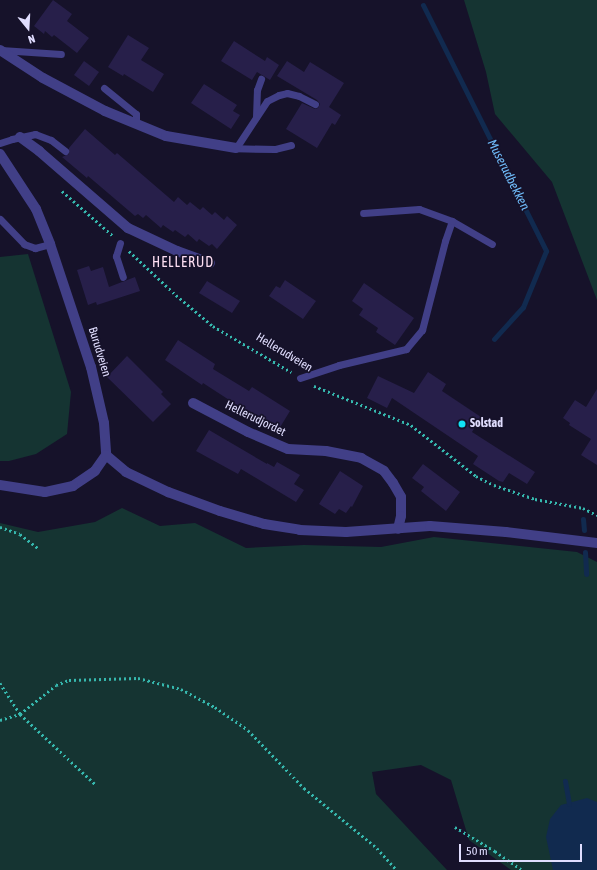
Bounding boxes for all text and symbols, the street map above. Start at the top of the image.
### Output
north arrow [8,8,48,48]
text: N [27,33,37,46]
water label: Muserudbekken [484,137,532,213]
district label: HELLERUD [152,254,214,270]
street label: Burudveien [85,326,113,378]
street label: Hellerudveien [253,330,315,376]
street label: Hellerudjordet [222,398,288,440]
place label: Solstad [470,417,503,431]
marker: Solstad [457,419,467,429]
scale bar [461,836,584,862]
text: 50 m [466,844,488,858]

